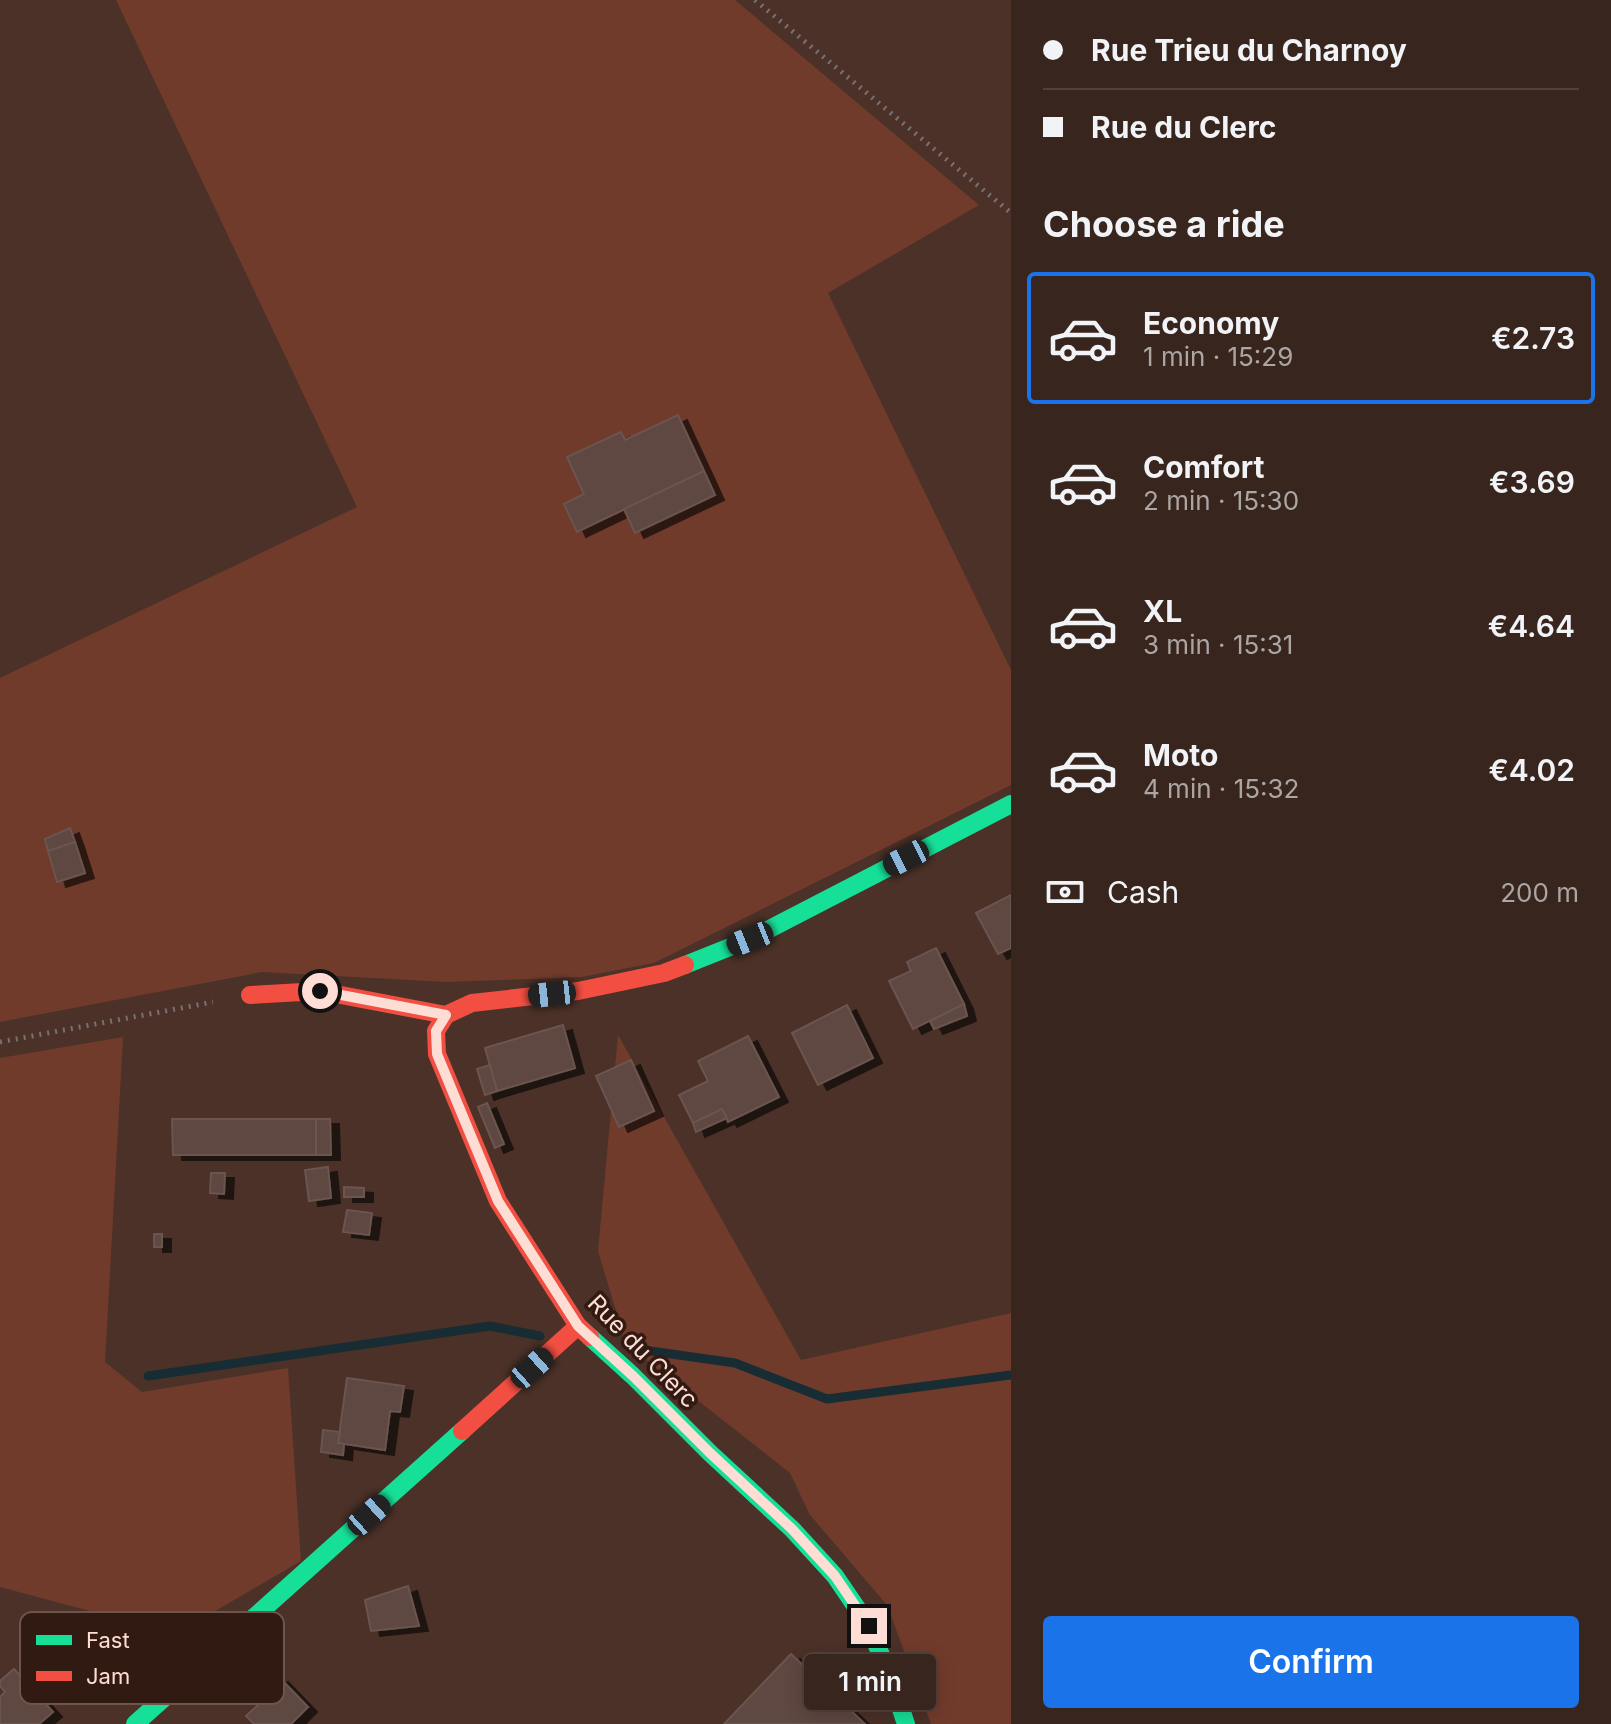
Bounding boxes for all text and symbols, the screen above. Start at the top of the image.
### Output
text: Rue Trieu du Charnoy [1091,32,1407,68]
text: Rue du Clerc [1091,109,1276,145]
text: Choose a ride [1043,202,1285,246]
icon: car [1047,302,1119,374]
text: Economy [1143,305,1279,341]
text: €2.73 [1491,320,1575,356]
text: 1 min · 15:29 [1143,341,1293,372]
icon: car [1047,446,1119,518]
text: Comfort [1143,449,1264,485]
text: €3.69 [1489,464,1575,500]
text: 2 min · 15:30 [1143,485,1299,516]
icon: car [1047,590,1119,662]
text: XL [1143,593,1182,629]
text: €4.64 [1488,608,1575,644]
text: 3 min · 15:31 [1143,629,1293,660]
icon: car [1047,734,1119,806]
text: Moto [1143,737,1218,773]
text: €4.02 [1488,752,1575,788]
text: 4 min · 15:32 [1143,773,1299,804]
car [879,836,933,880]
icon: cash [1043,870,1087,914]
text: Cash [1107,874,1179,910]
text: 200 m [1500,877,1579,908]
car [723,919,777,959]
route start [302,973,338,1009]
car [527,980,577,1008]
street label: Rue du Clerc [582,1289,704,1413]
car [506,1343,558,1393]
car [343,1490,395,1540]
route end [851,1608,887,1644]
legend [20,1612,284,1704]
button: Confirm [1043,1616,1579,1708]
text: Fast [86,1627,130,1653]
callout: 1 min [803,1654,935,1710]
text: Jam [86,1663,130,1689]
text: 1 min [838,1666,902,1697]

